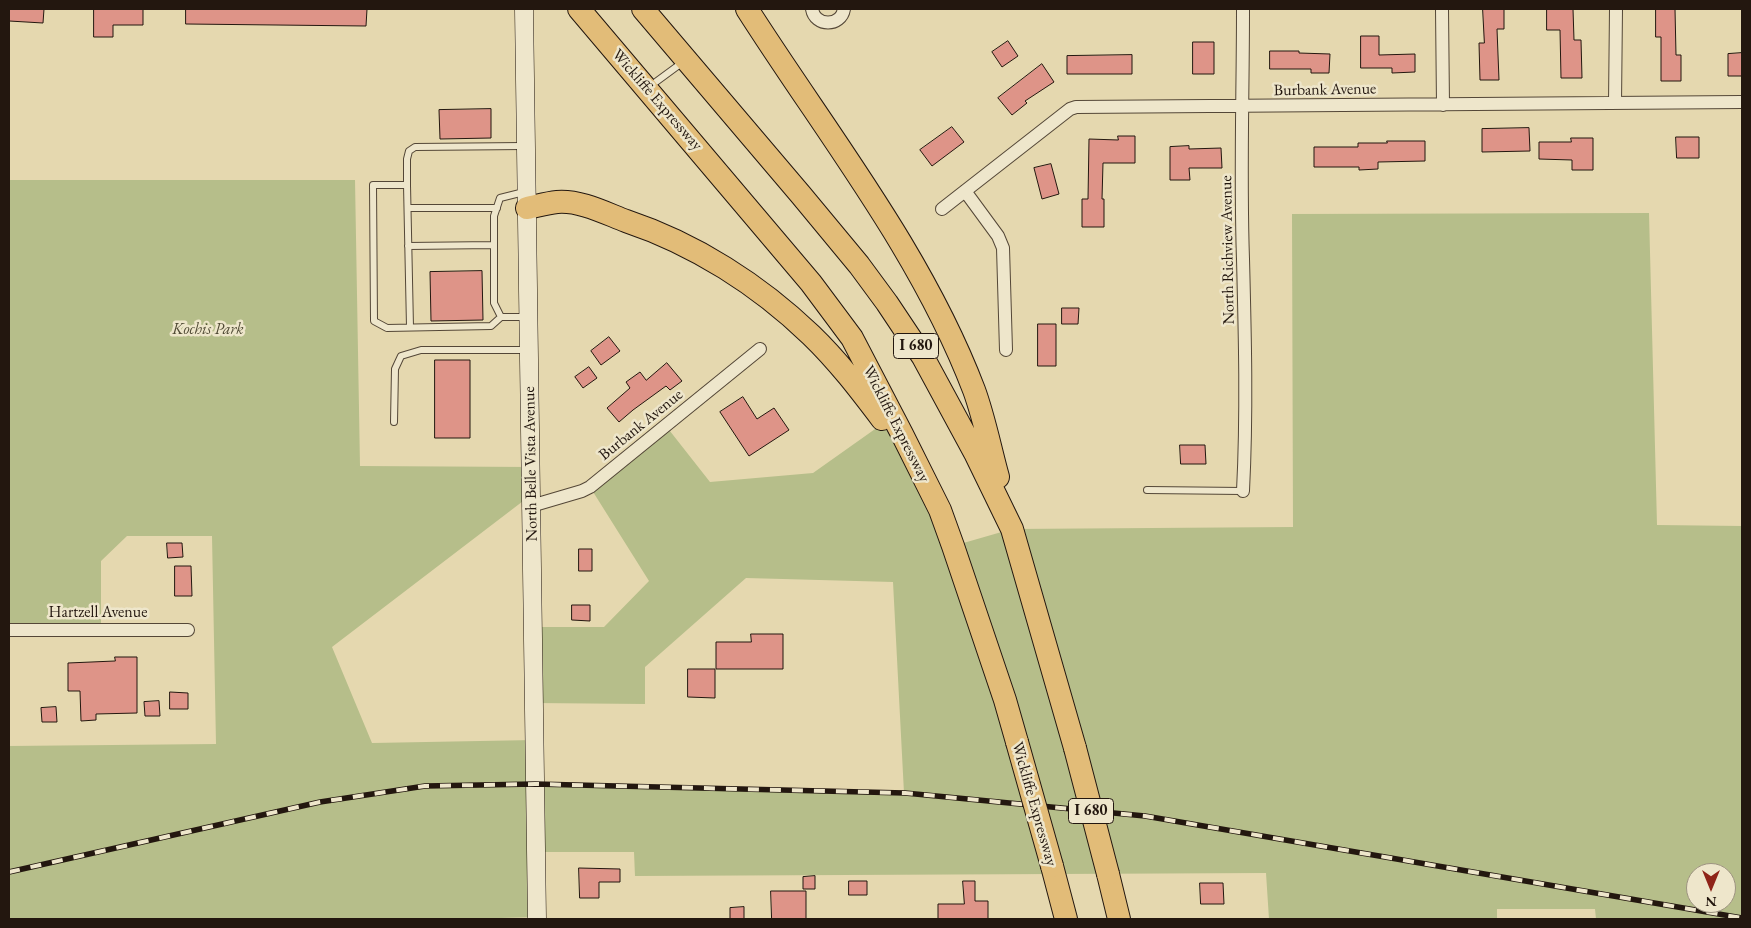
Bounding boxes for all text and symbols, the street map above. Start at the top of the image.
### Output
street label: Wickliffe Expressway [608,45,706,155]
street label: Burbank Avenue [1274,80,1376,100]
street label: North Richview Avenue [1217,175,1239,325]
park label: Kochis Park [172,320,244,340]
road number: I 680 [894,334,938,358]
street label: Wickliffe Expressway [858,362,934,486]
street label: Burbank Avenue [595,385,687,465]
street label: North Belle Vista Avenue [520,386,542,542]
street label: Hartzell Avenue [49,603,147,623]
street label: Wickliffe Expressway [1007,740,1061,868]
road number: I 680 [1068,798,1114,824]
north arrow [1686,863,1736,913]
text: N [1705,893,1717,911]

